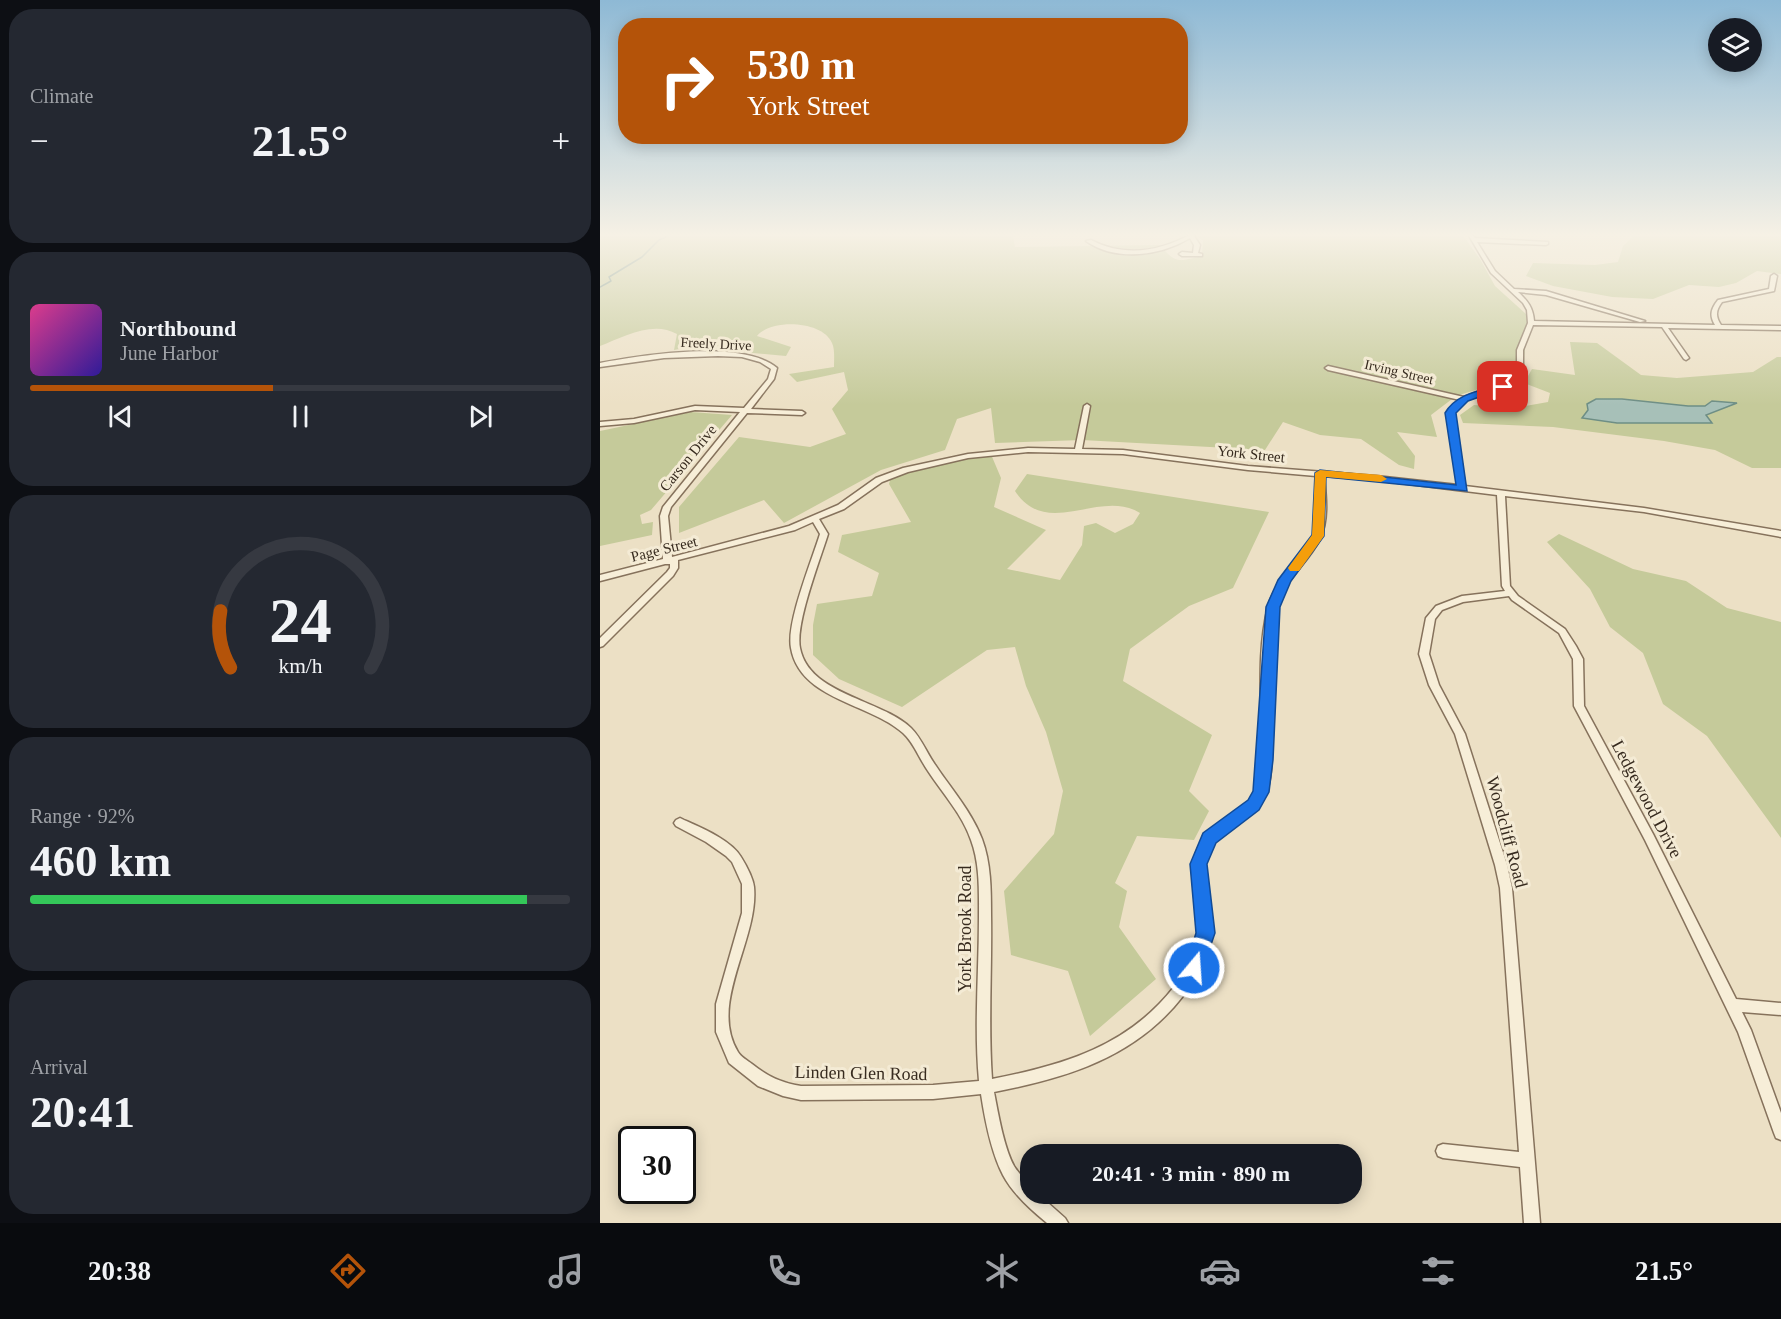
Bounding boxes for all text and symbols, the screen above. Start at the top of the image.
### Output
map controls [1708,18,1762,72]
button: layers [1708,18,1762,72]
icon: right [648,42,726,120]
text: 530 m [747,42,856,88]
text: Climate [30,85,93,107]
text: York Street [747,91,870,121]
text: 21.5° [252,116,348,166]
text: − [30,123,49,159]
text: + [551,123,570,159]
text: Northbound [120,316,236,341]
street label: Freely Drive [680,335,752,353]
text: June Harbor [120,342,218,364]
street label: Irving Street [1363,357,1435,387]
pin [1477,361,1528,412]
icon: arrive [1486,370,1519,403]
icon: previous [104,400,137,433]
icon: pause [284,400,317,433]
icon: next [464,400,497,433]
street label: Carson Drive [656,421,720,494]
street label: York Street [1216,442,1287,466]
street label: Page Street [629,533,700,565]
text: 24 [269,587,331,656]
text: km/h [278,655,322,679]
street label: Ledgewood Drive [1608,737,1686,861]
street label: Woodcliff Road [1482,774,1532,890]
text: Range · 92% [30,805,134,827]
text: 460 km [30,836,171,886]
street label: York Brook Road [955,865,975,993]
position arrow [1162,936,1226,1000]
text: Arrival [30,1056,88,1078]
street label: Linden Glen Road [794,1062,928,1084]
text: 20:41 [30,1087,135,1137]
speed limit sign: 30 [618,1126,696,1204]
text: 20:41 · 3 min · 890 m [1092,1161,1290,1186]
icon: directions [327,1250,369,1292]
icon: music [545,1250,587,1292]
icon: phone [763,1250,805,1292]
icon: climate [981,1250,1023,1292]
icon: car [1199,1250,1241,1292]
icon: filters [1417,1250,1459,1292]
text: 20:38 [88,1256,151,1286]
text: 21.5° [1635,1256,1693,1286]

